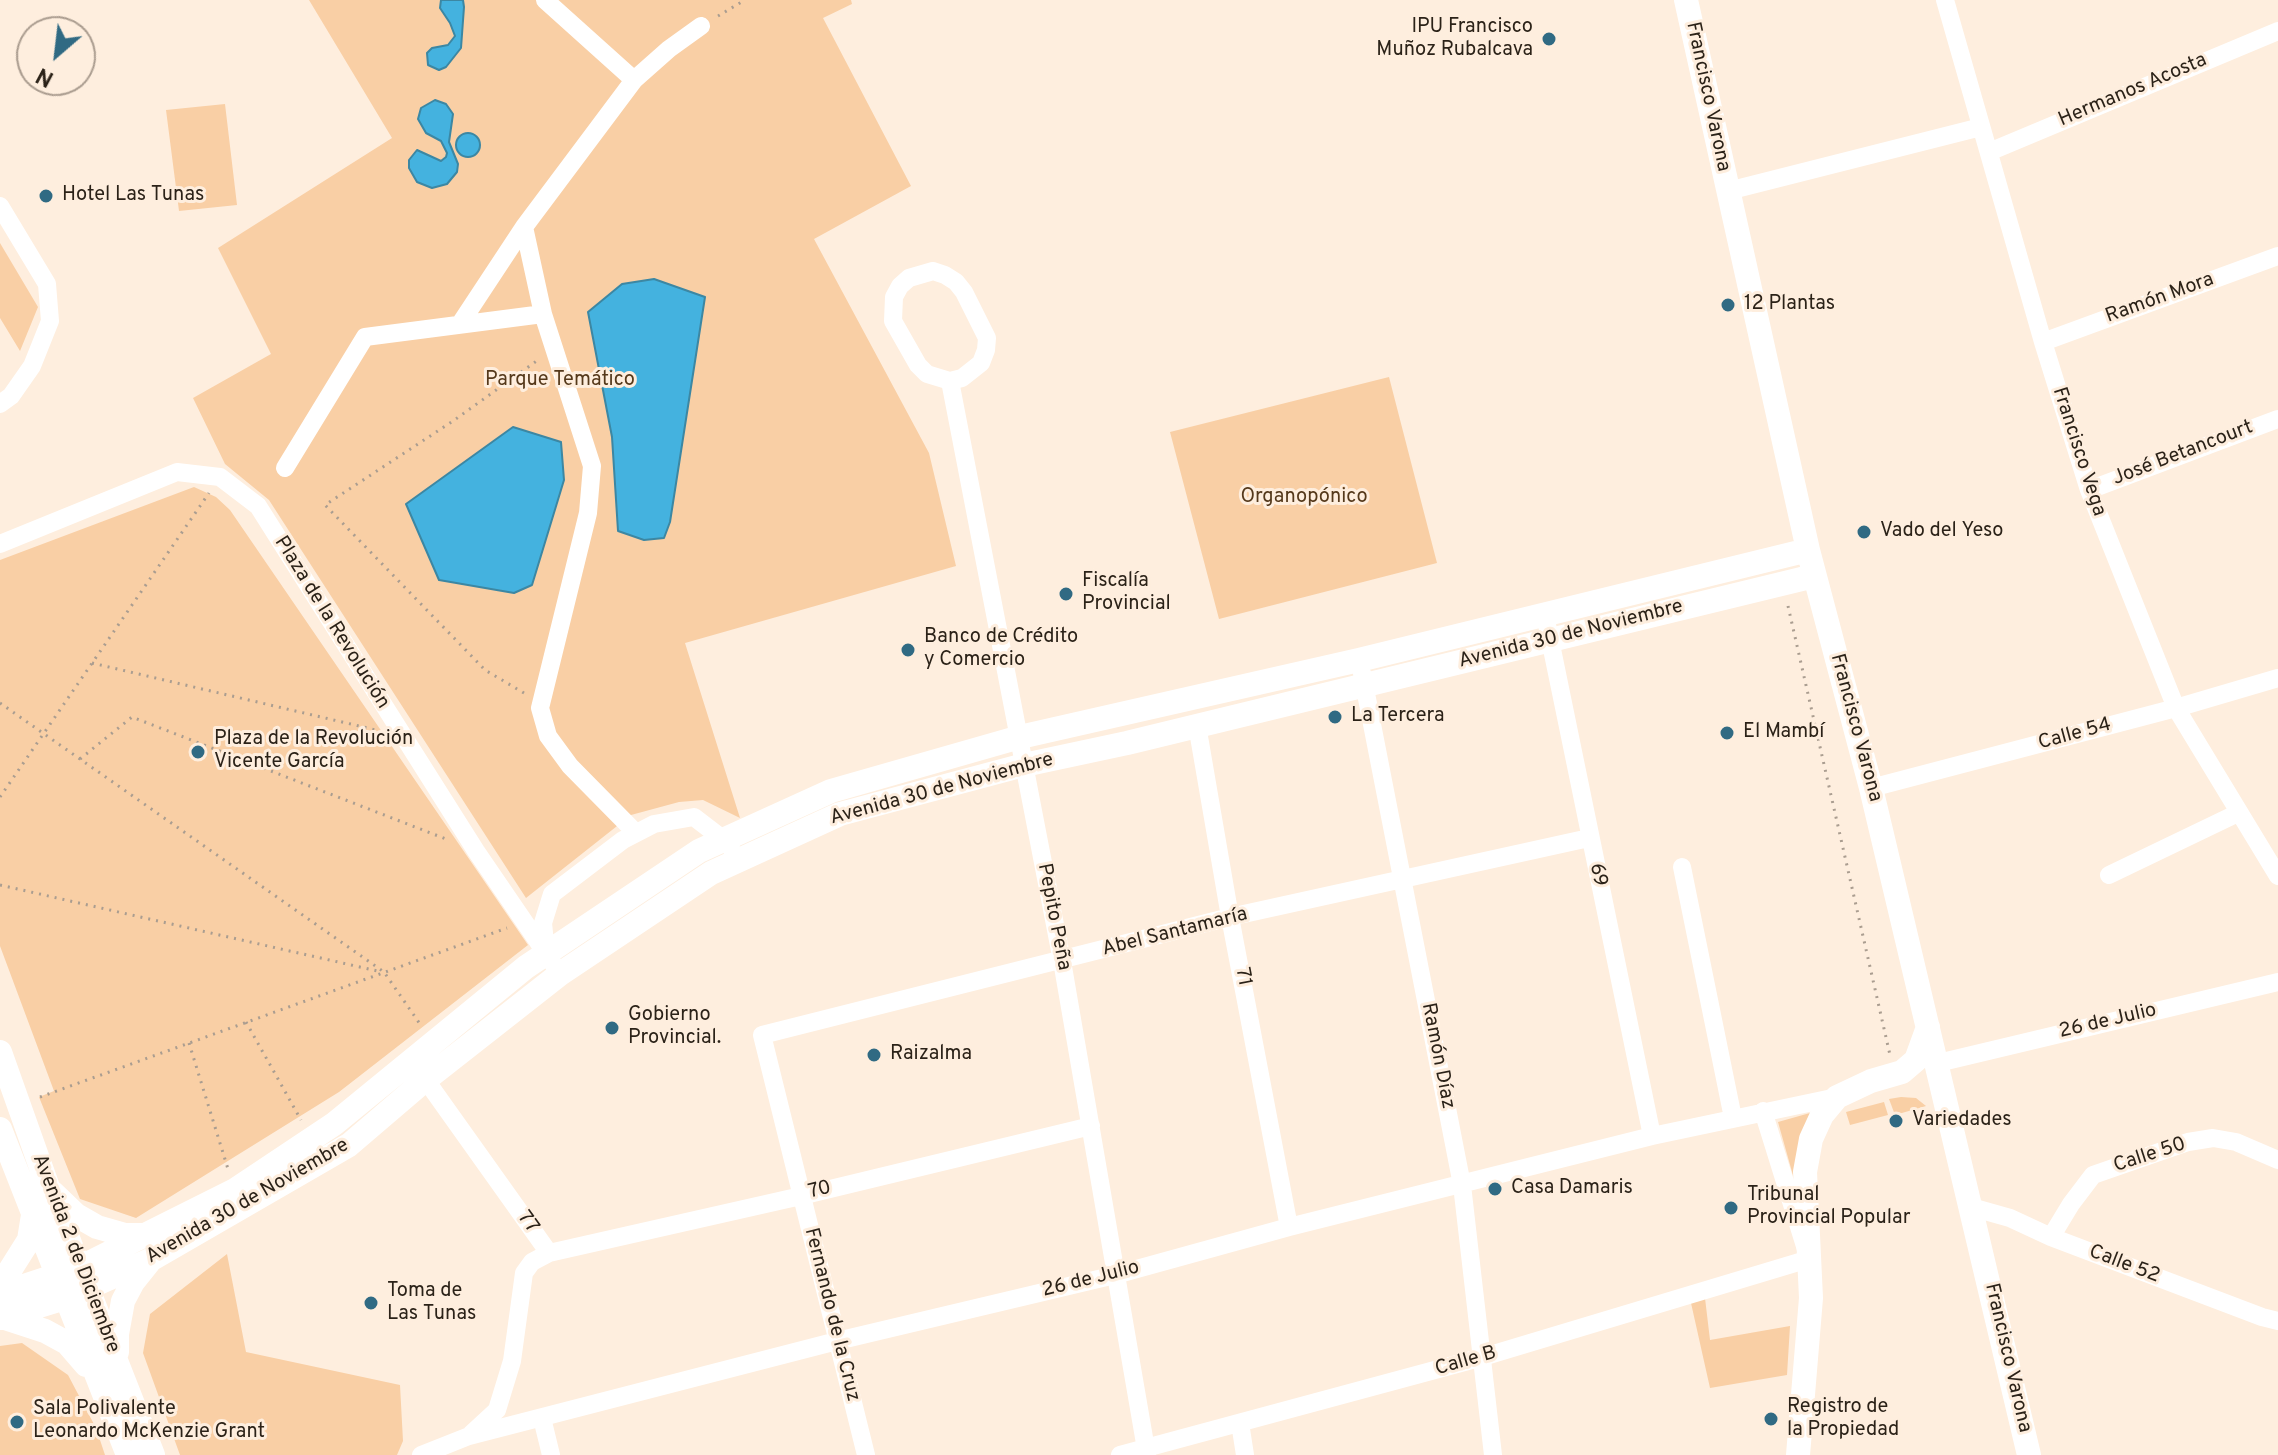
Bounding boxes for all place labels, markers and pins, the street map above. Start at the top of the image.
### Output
place label: IPU Francisco Muñoz Rubalcava [1376,16,1533,63]
marker: IPU Francisco Muñoz Rubalcava [1540,30,1558,48]
place label: Hotel Las Tunas [62,184,204,208]
marker: Hotel Las Tunas [37,187,55,205]
place label: 12 Plantas [1744,293,1835,317]
marker: 12 Plantas [1719,296,1737,314]
place label: Vado del Yeso [1880,520,2003,544]
marker: Vado del Yeso [1855,523,1873,541]
place label: Fiscalía Provincial [1082,570,1171,617]
marker: Fiscalía Provincial [1057,585,1075,603]
place label: Banco de Crédito y Comercio [924,626,1078,673]
marker: Banco de Crédito y Comercio [899,641,917,659]
place label: La Tercera [1351,705,1445,729]
marker: La Tercera [1326,708,1344,726]
place label: El Mambí [1743,721,1824,745]
marker: El Mambí [1718,724,1736,742]
place label: Plaza de la Revolución Vicente García [214,728,413,775]
marker: Plaza de la Revolución Vicente García [189,743,207,761]
place label: Gobierno Provincial. [628,1004,721,1051]
marker: Gobierno Provincial. [603,1019,621,1037]
place label: Raizalma [890,1043,972,1067]
marker: Raizalma [865,1046,883,1064]
place label: Variedades [1912,1109,2012,1133]
marker: Variedades [1887,1112,1905,1130]
place label: Casa Damaris [1511,1177,1633,1201]
marker: Casa Damaris [1486,1180,1504,1198]
place label: Tribunal Provincial Popular [1747,1184,1910,1231]
marker: Tribunal Provincial Popular [1722,1199,1740,1217]
place label: Toma de Las Tunas [387,1280,476,1327]
marker: Toma de Las Tunas [362,1294,380,1312]
place label: Registro de la Propiedad [1787,1396,1899,1443]
place label: Sala Polivalente Leonardo McKenzie Grant [33,1398,265,1445]
marker: Registro de la Propiedad [1762,1410,1780,1428]
marker: Sala Polivalente Leonardo McKenzie Grant [8,1413,26,1431]

